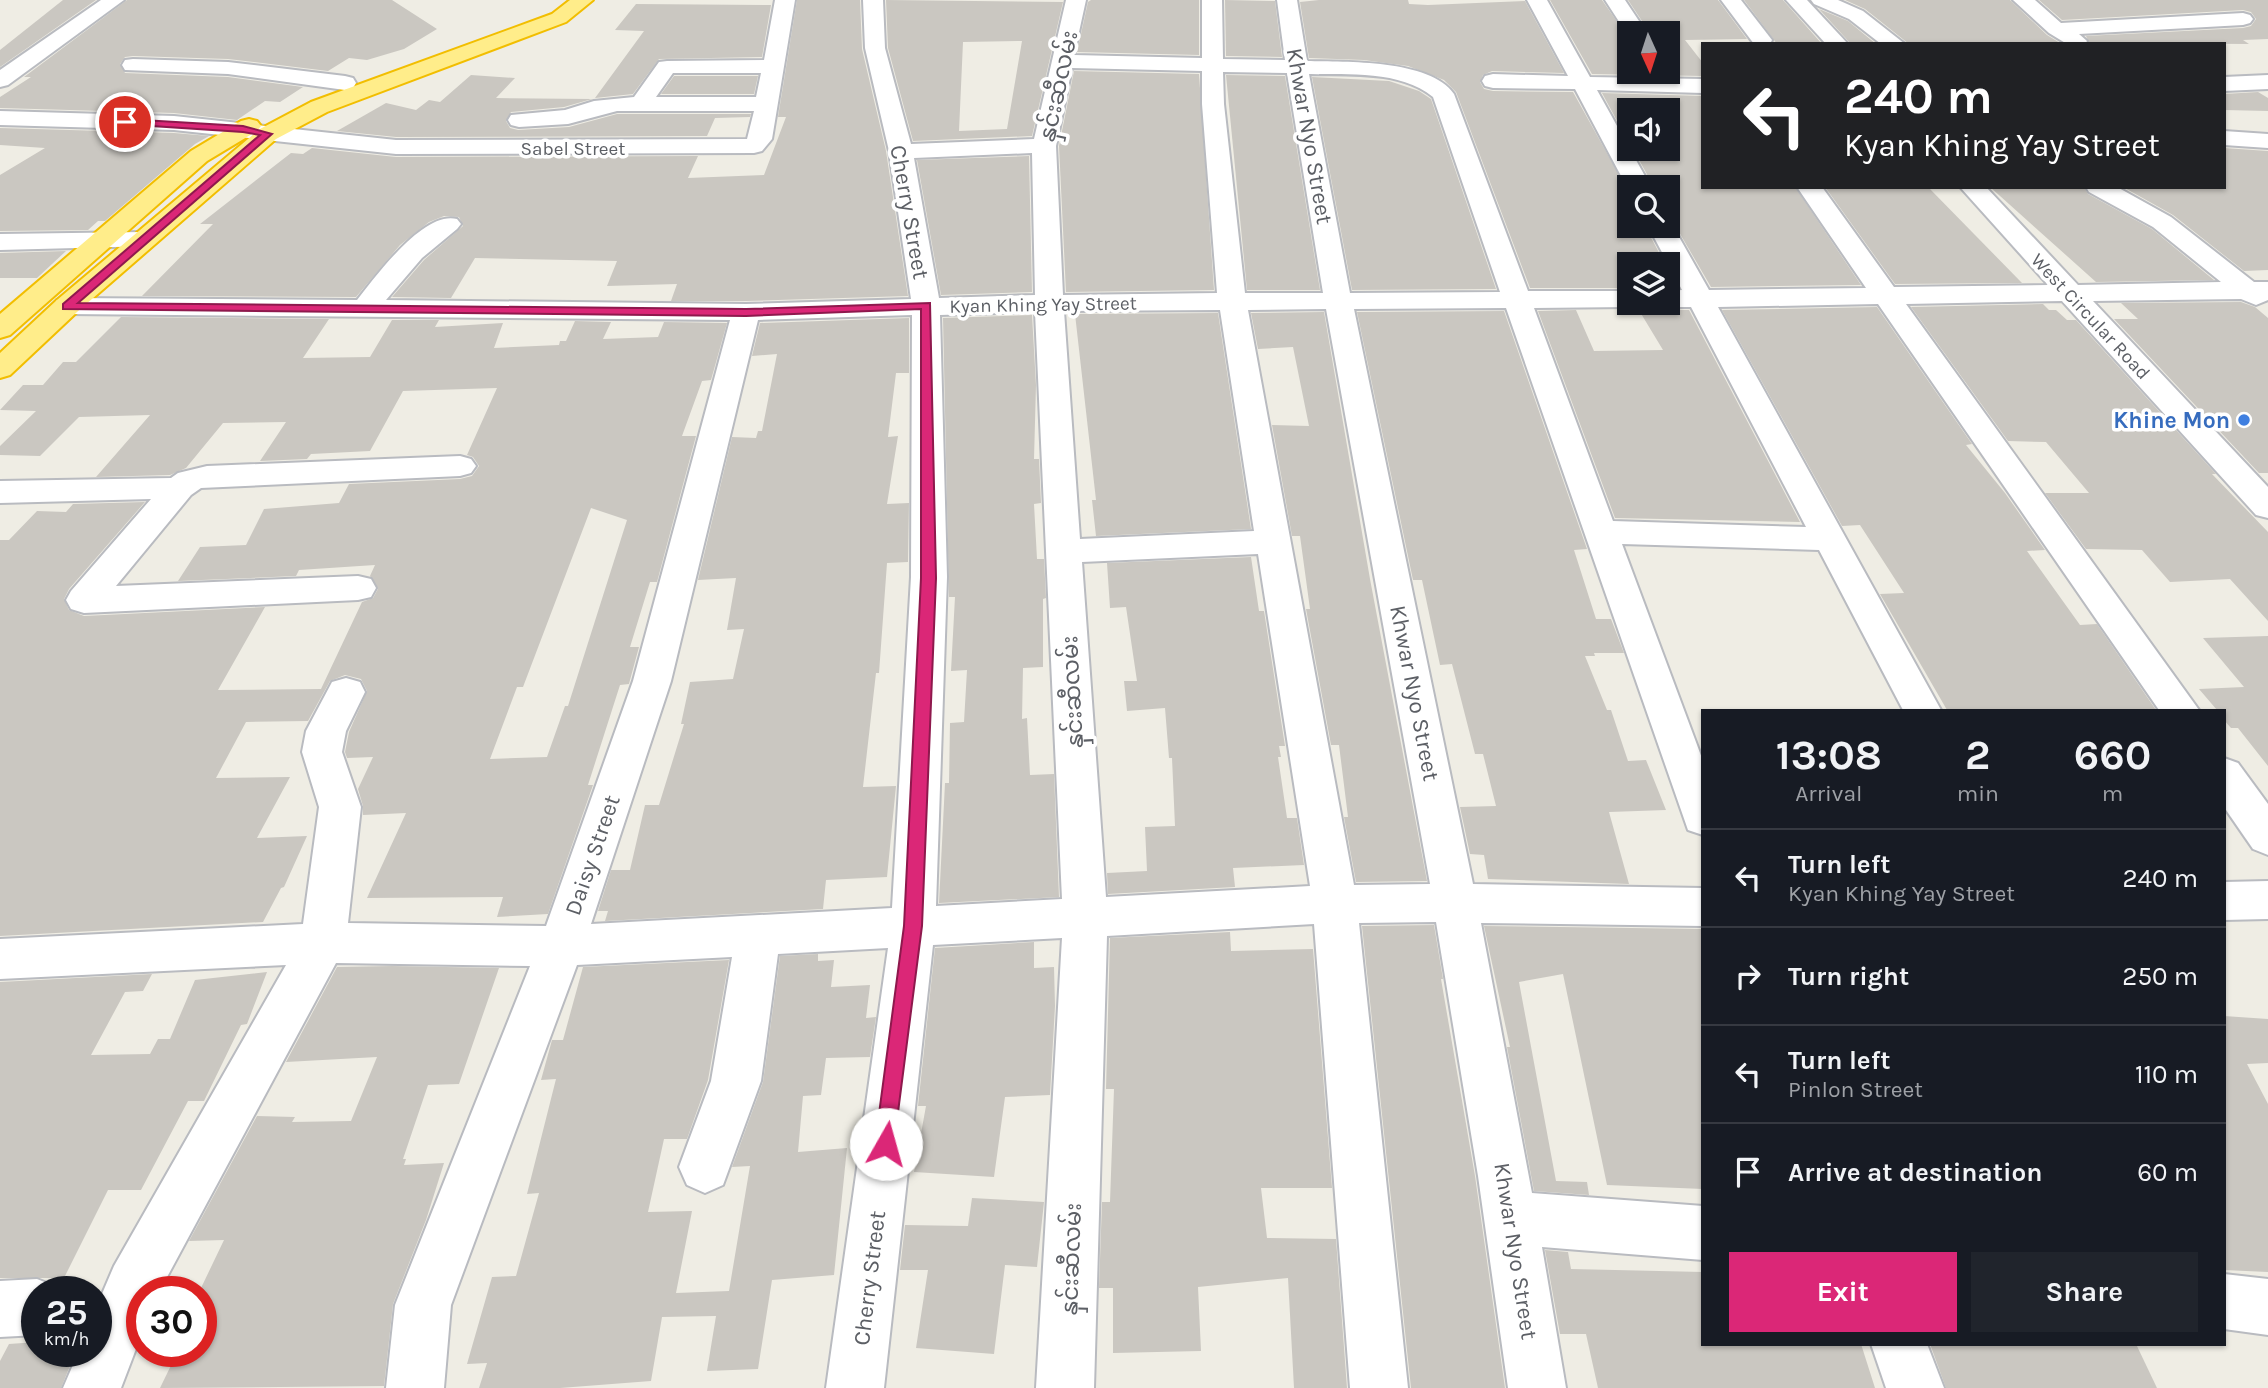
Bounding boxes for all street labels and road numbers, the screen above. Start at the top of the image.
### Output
street label: နှင်းဆီလမ်း [1031,28,1088,145]
street label: Khwar Nyo Street [1281,46,1338,227]
street label: Sabel Street [521,138,625,160]
street label: Cherry Street [884,143,935,282]
street label: West Circular Road [2026,249,2154,384]
street label: Kyan Khing Yay Street [949,292,1137,318]
street label: Khwar Nyo Street [1384,603,1445,784]
street label: နှင်းဆီလမ်း [1053,635,1094,749]
street label: Daisy Street [559,791,626,919]
street label: Khwar Nyo Street [1488,1161,1543,1342]
street label: နှင်းဆီလမ်း [1053,1202,1092,1316]
street label: Cherry Street [848,1209,891,1347]

